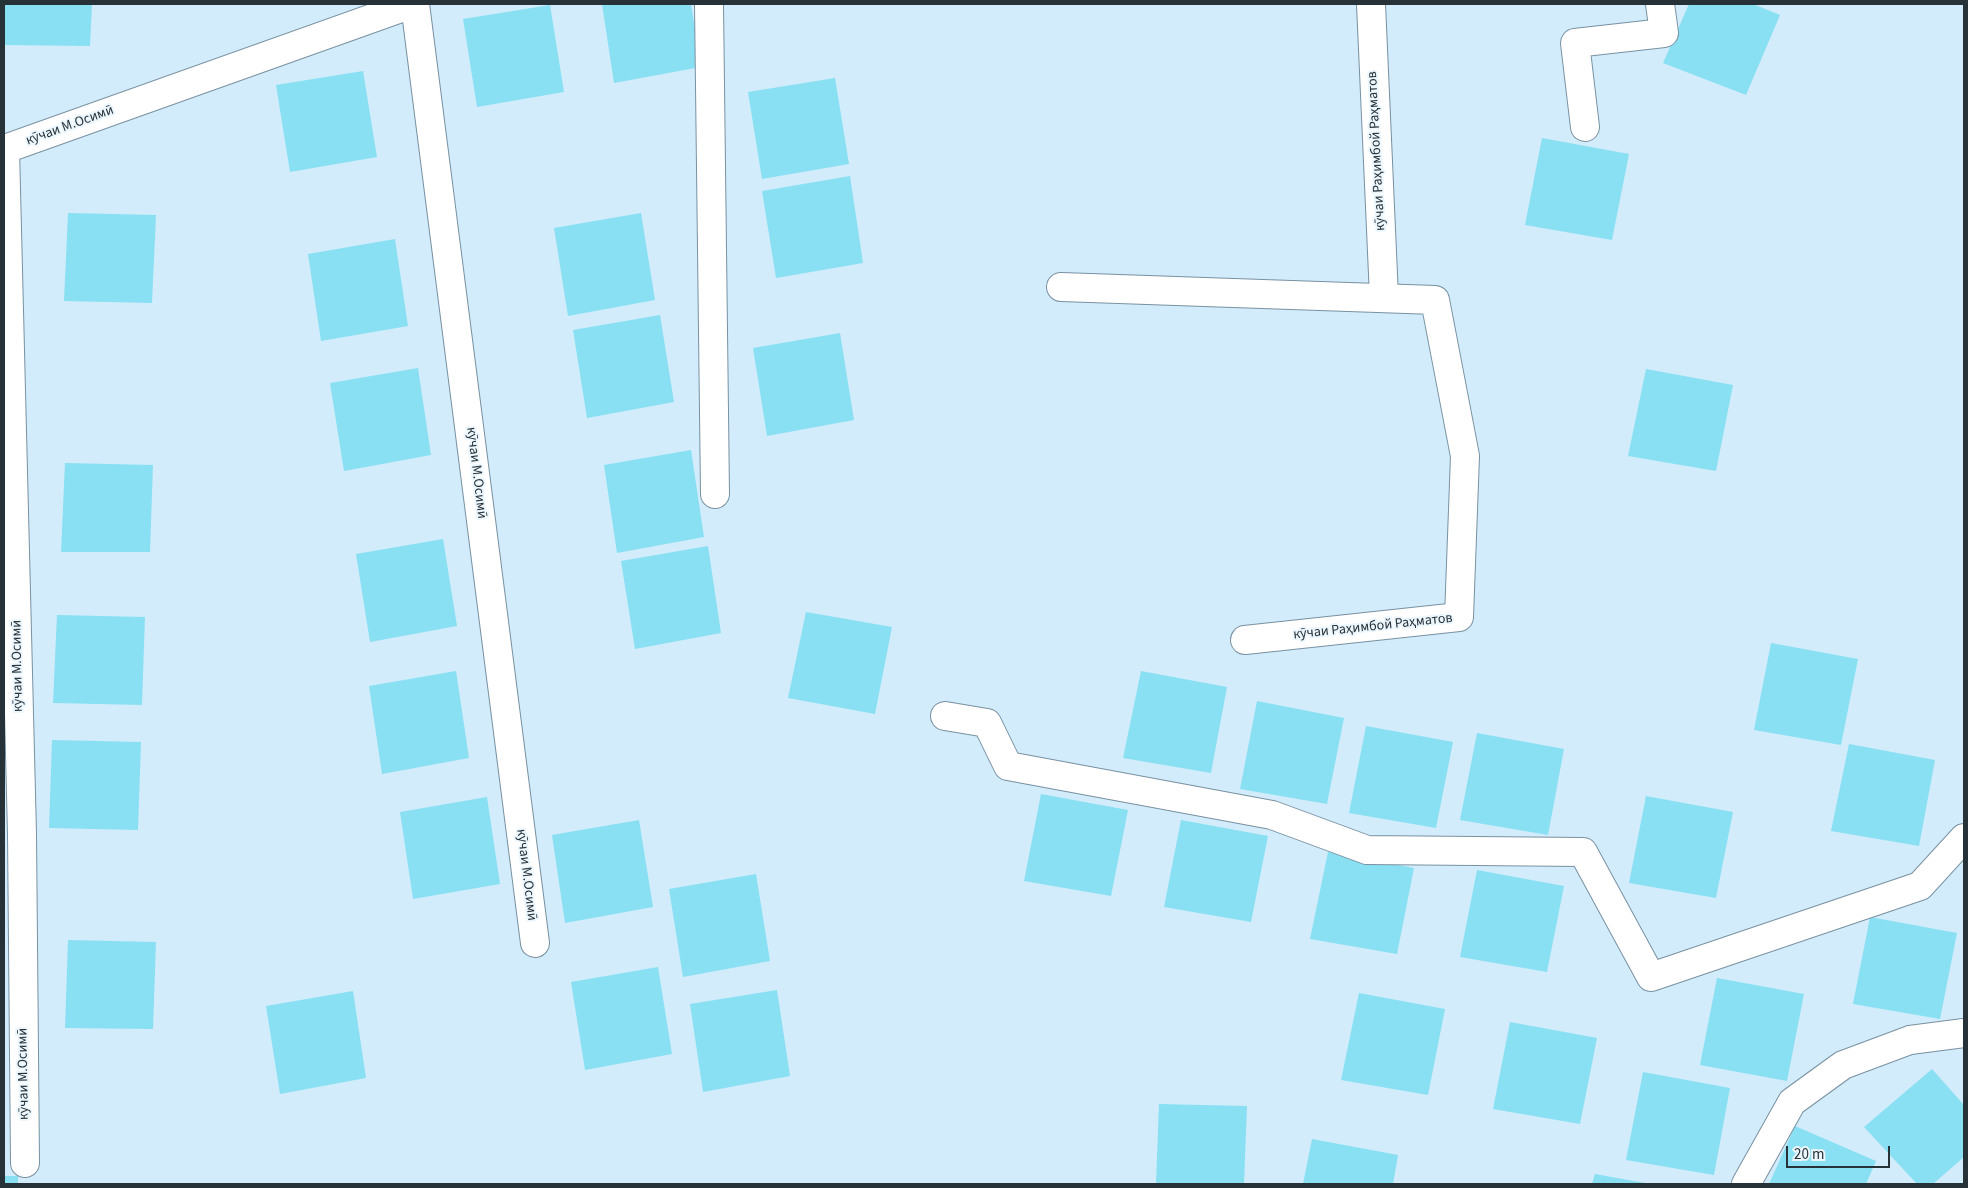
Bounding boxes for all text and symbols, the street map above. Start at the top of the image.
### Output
street label: кӯчаи Раҳимбой Раҳматов [1364,71,1390,231]
street label: кӯчаи М.Осимӣ [24,102,116,150]
street label: кӯчаи М.Осимӣ [462,426,490,520]
street label: кӯчаи Раҳимбой Раҳматов [1293,610,1453,644]
street label: кӯчаи М.Осимӣ [9,620,27,712]
street label: кӯчаи М.Осимӣ [512,828,540,922]
street label: кӯчаи М.Осимӣ [15,1028,33,1120]
scale bar [1788,1136,1892,1168]
text: 20 m [1794,1144,1824,1165]

